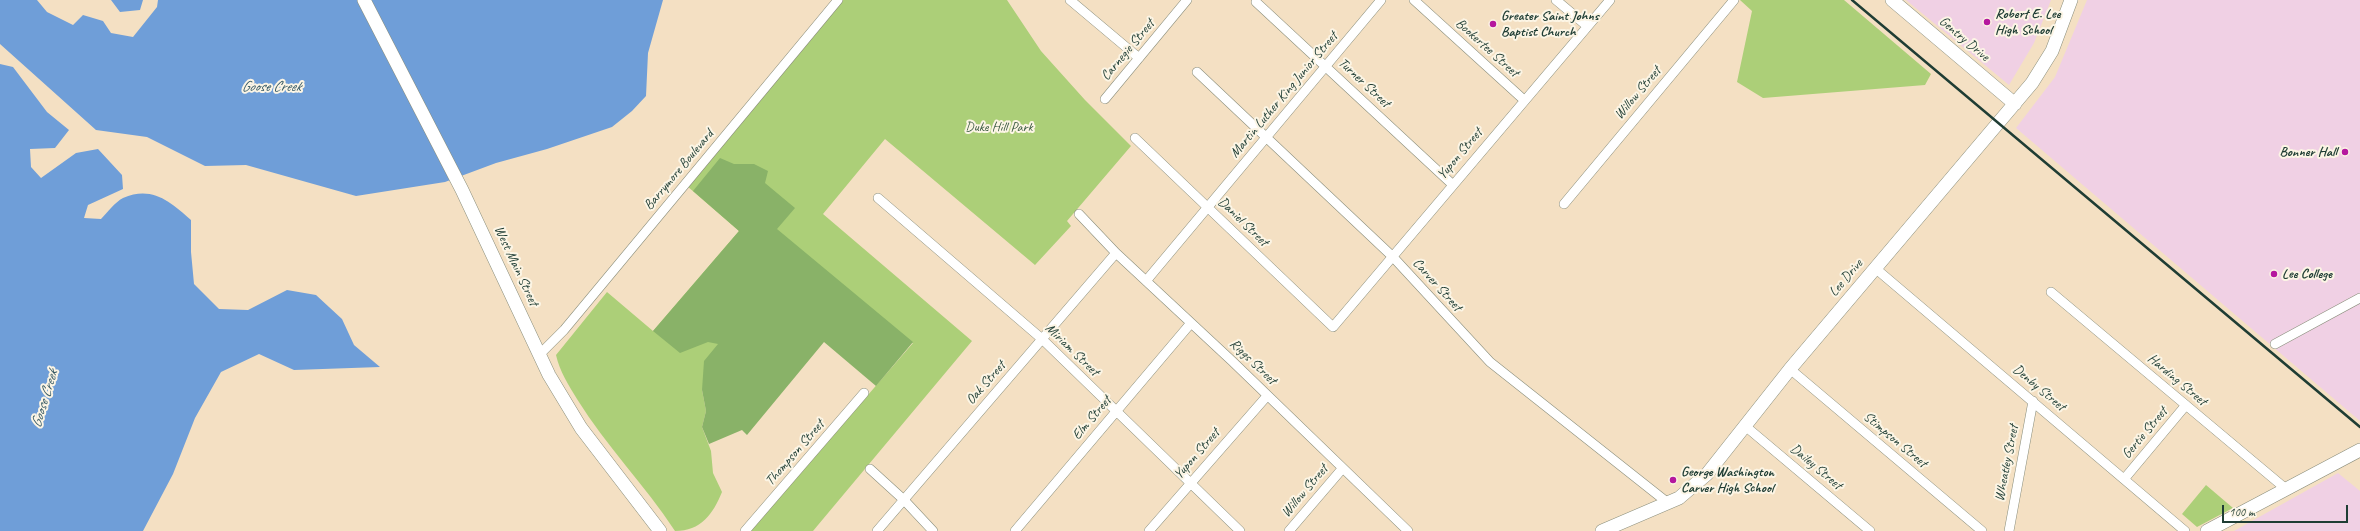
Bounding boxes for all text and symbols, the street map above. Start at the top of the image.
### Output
place label: Robert E. Lee High School [1995,6,2060,38]
place label: Greater Saint Johns Baptist Church [1501,8,1599,40]
street label: Gentry Drive [1935,13,1993,65]
street label: Bookertee Street [1452,15,1522,81]
street label: Carnegie Street [1098,16,1158,84]
marker: Robert E. Lee High School [1982,17,1992,27]
marker: Greater Saint Johns Baptist Church [1488,19,1498,29]
street label: Martin Luther King Junior Street [1226,29,1342,161]
street label: Turner Street [1334,55,1394,111]
street label: Willow Street [1611,63,1665,123]
water label: Goose Creek [241,78,301,96]
park label: Duke Hill Park [965,119,1033,135]
street label: Yupon Street [1434,125,1486,183]
street label: Barrymore Boulevard [641,126,717,214]
place label: Bonner Hall [2279,144,2337,160]
marker: Bonner Hall [2340,147,2350,157]
street label: Daniel Street [1214,194,1272,250]
street label: West Main Street [490,223,542,309]
street label: Carver Street [1409,255,1465,315]
street label: Lee Drive [1826,256,1866,300]
place label: Lee College [2282,266,2332,282]
marker: Lee College [2269,269,2279,279]
street label: Miriam Street [1041,320,1103,380]
street label: Riggs Street [1226,336,1280,388]
street label: Harding Street [2144,350,2210,410]
street label: Oak Street [963,358,1009,408]
street label: Denby Street [2009,361,2069,415]
water label: Goose Creek [28,368,62,430]
street label: Elm Street [1069,393,1115,443]
street label: Gertie Street [2119,404,2171,462]
street label: Stimpson Street [1860,408,1930,472]
street label: Thompson Street [762,417,828,489]
street label: Wheatley Street [1991,423,2023,503]
street label: Yupon Street [1170,425,1224,483]
street label: Dailey Street [1787,441,1845,493]
street label: Willow Street [1278,461,1332,521]
place label: George Washington Carver High School [1681,464,1774,496]
marker: George Washington Carver High School [1668,475,1678,485]
scale bar [2224,497,2350,523]
text: 100 m [2229,504,2255,520]

